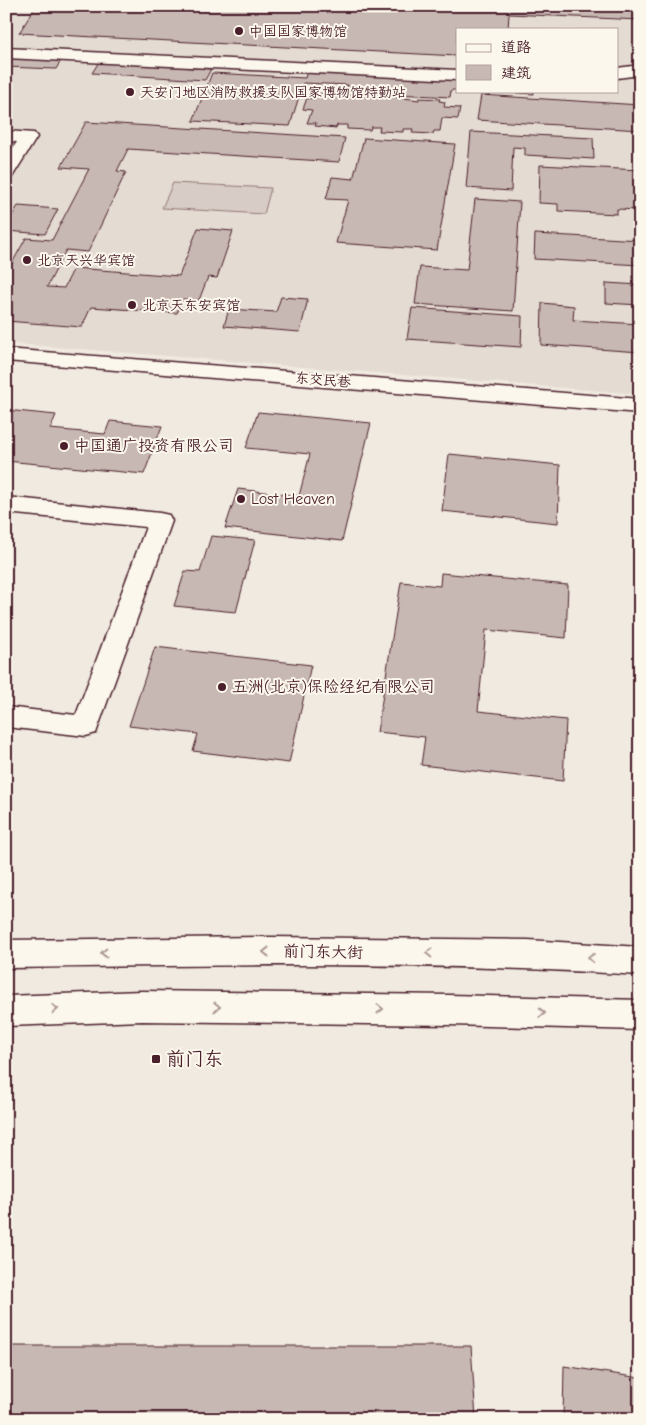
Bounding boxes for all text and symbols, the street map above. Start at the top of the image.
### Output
place label: 中国国家博物馆 [249,23,347,40]
marker: 中国国家博物馆 [233,25,245,37]
legend [456,28,618,92]
text: 道路 [501,38,531,56]
text: 建筑 [501,64,531,82]
place label: 天安门地区消防救援支队国家博物馆特勤站 [140,84,406,101]
marker: 天安门地区消防救援支队国家博物馆特勤站 [124,86,136,98]
place label: 北京天兴华宾馆 [37,252,135,269]
marker: 北京天兴华宾馆 [21,254,33,266]
place label: 北京天东安宾馆 [142,297,240,314]
marker: 北京天东安宾馆 [126,299,138,311]
street label: 东交民巷 [294,369,353,391]
place label: 中国通广投资有限公司 [74,437,234,455]
marker: 中国通广投资有限公司 [58,440,70,452]
place label: Lost Heaven [251,490,335,508]
marker: Lost Heaven [235,493,247,505]
place label: 五洲(北京)保险经纪有限公司 [232,678,435,696]
marker: 五洲(北京)保险经纪有限公司 [216,681,228,693]
street label: 前门东大街 [283,942,363,962]
one-way arrow [262,947,270,957]
one-way arrow [100,948,108,958]
one-way arrow [425,948,432,958]
one-way arrow [587,953,595,964]
one-way arrow [214,1001,222,1012]
one-way arrow [51,1003,59,1014]
one-way arrow [376,1004,384,1014]
one-way arrow [539,1007,547,1018]
place label: 前门东 [166,1048,223,1070]
marker: 前门东 [150,1053,162,1065]

